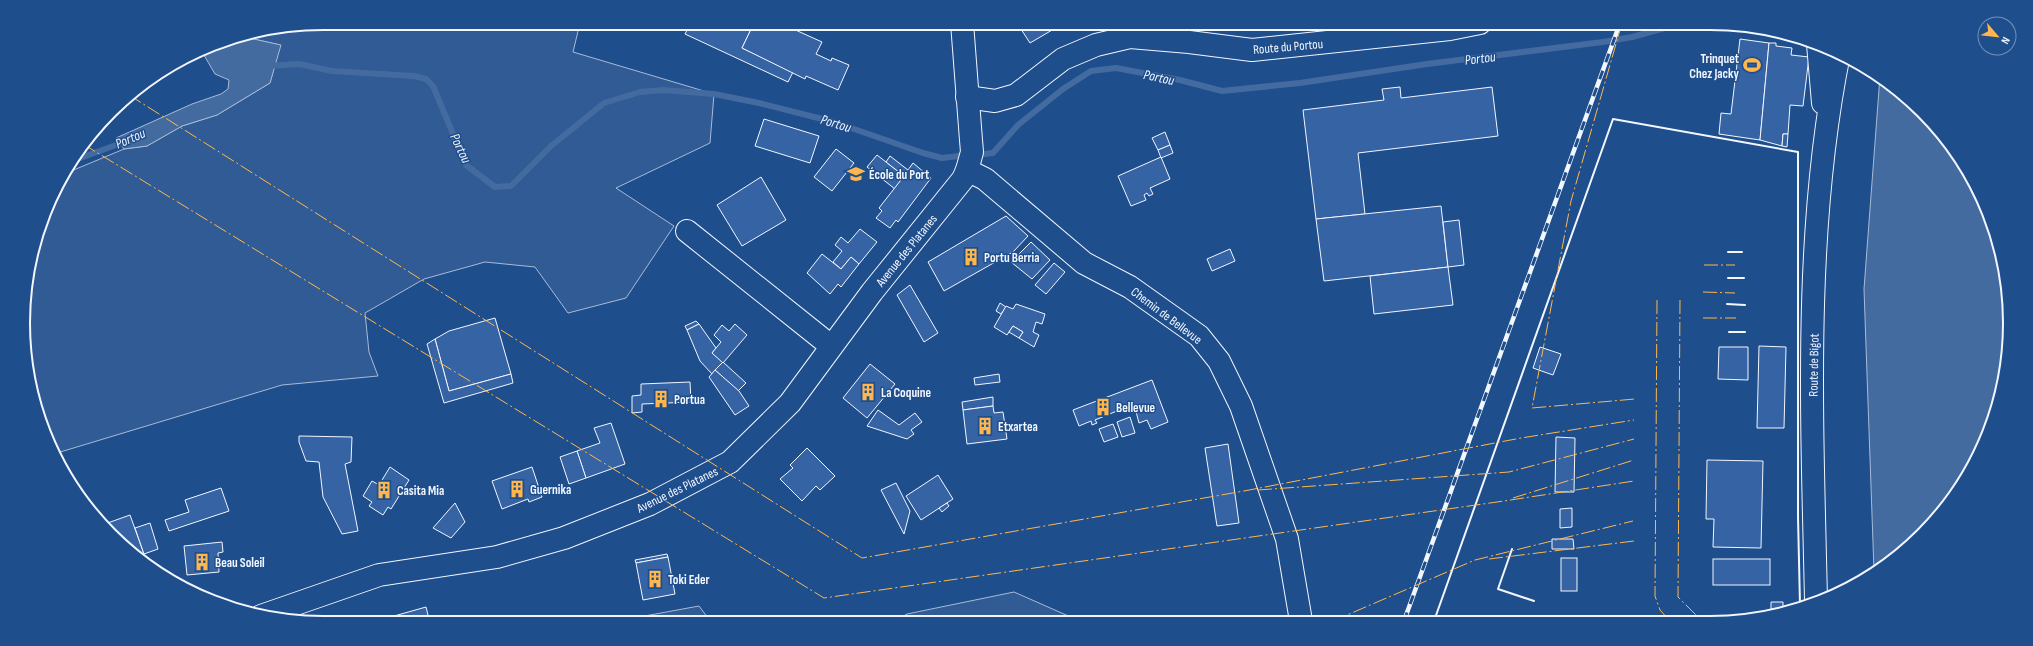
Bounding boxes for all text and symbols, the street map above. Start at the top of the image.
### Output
north arrow [1977,16,2017,56]
text: N [1998,35,2013,46]
street label: Route du Portou [1252,36,1324,58]
water label: Portou [1464,48,1497,69]
place label: Trinquet Chez Jacky [1689,51,1740,82]
sports icon: Trinquet Chez Jacky [1742,55,1762,75]
water label: Portou [1142,66,1176,89]
water label: Portou [819,111,853,136]
water label: Portou [113,124,148,152]
water label: Portou [446,131,475,166]
school or university icon: École du Port [846,164,866,184]
place label: École du Port [869,167,930,183]
street label: Avenue des Platanes [872,211,941,291]
building icon: Portu Berria [961,247,981,267]
place label: Portu Berria [984,250,1039,266]
street label: Chemin de Bellevue [1128,284,1205,348]
street label: Route de Bigot [1805,333,1823,397]
building icon: La Coquine [858,382,878,402]
place label: La Coquine [881,385,932,401]
building icon: Portua [651,389,671,409]
place label: Portua [674,392,705,408]
building icon: Bellevue [1093,397,1113,417]
place label: Bellevue [1116,400,1156,416]
building icon: Etxartea [975,416,995,436]
place label: Etxartea [998,419,1038,435]
street label: Avenue des Platanes [633,463,721,517]
building icon: Guernika [507,479,527,499]
building icon: Casita Mia [374,480,394,500]
place label: Guernika [530,482,571,498]
place label: Casita Mia [397,483,444,499]
building icon: Beau Soleil [192,552,212,572]
place label: Beau Soleil [215,555,265,571]
building icon: Toki Eder [645,569,665,589]
place label: Toki Eder [668,572,710,588]

